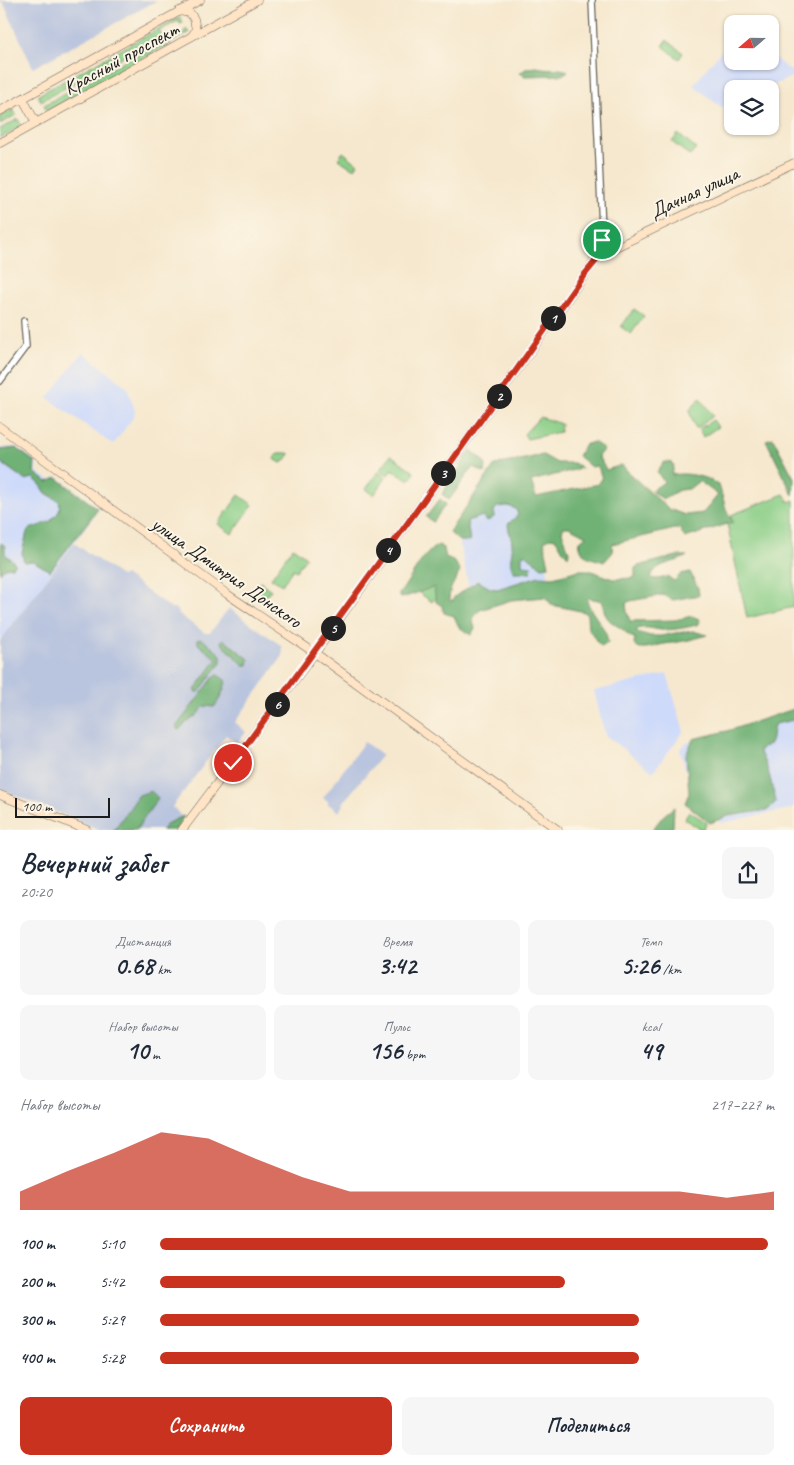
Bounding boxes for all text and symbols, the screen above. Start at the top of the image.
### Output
north arrow [724,15,779,70]
map controls [724,15,779,135]
street label: Красный проспект [59,16,184,100]
button: layers [724,80,779,135]
street label: Дачная улица [646,160,744,224]
pin [581,219,623,261]
icon: arrive [588,226,616,254]
pin: 1 [540,306,566,330]
text: 1 [550,310,557,327]
pin: 2 [486,384,512,408]
text: 2 [496,388,503,405]
pin: 3 [430,460,456,486]
text: 3 [440,465,447,482]
street label: улица Дмитрия Донского [146,511,307,634]
pin: 4 [376,538,400,562]
text: 4 [385,542,392,559]
pin: 5 [320,616,346,640]
text: 5 [330,620,337,637]
pin: 6 [264,692,290,716]
text: 6 [274,696,281,713]
pin [212,742,254,784]
icon: check [219,749,247,777]
scale bar [15,795,110,818]
text: 100 m [22,798,52,815]
text: Вечерний забег [20,845,167,880]
button: share [722,847,774,899]
text: 20:20 [20,882,52,902]
text: Дистанция [115,933,171,950]
text: Время [382,933,412,950]
text: Темп [640,933,662,950]
text: 0.68 [115,950,154,982]
text: 3:42 [378,950,416,982]
text: 5:26 [621,950,660,982]
text: km [154,961,171,978]
text: /km [660,961,681,978]
text: Набор высоты [108,1018,178,1035]
text: Пульс [383,1018,411,1035]
text: kcal [642,1018,660,1035]
text: 10 [126,1035,149,1067]
text: 156 [369,1035,403,1067]
text: 49 [640,1035,662,1067]
text: m [149,1046,160,1063]
text: bpm [403,1046,425,1063]
text: Набор высоты [20,1095,99,1115]
text: 217–227 m [711,1095,774,1115]
text: 100 m [20,1234,55,1254]
text: 5:10 [100,1234,125,1254]
text: 200 m [20,1272,55,1292]
text: 5:42 [100,1272,125,1292]
text: 300 m [20,1310,55,1330]
text: 5:29 [100,1310,125,1330]
text: 400 m [20,1348,55,1368]
text: 5:28 [100,1348,125,1368]
button: Сохранить [20,1397,392,1455]
button: Поделиться [402,1397,774,1455]

